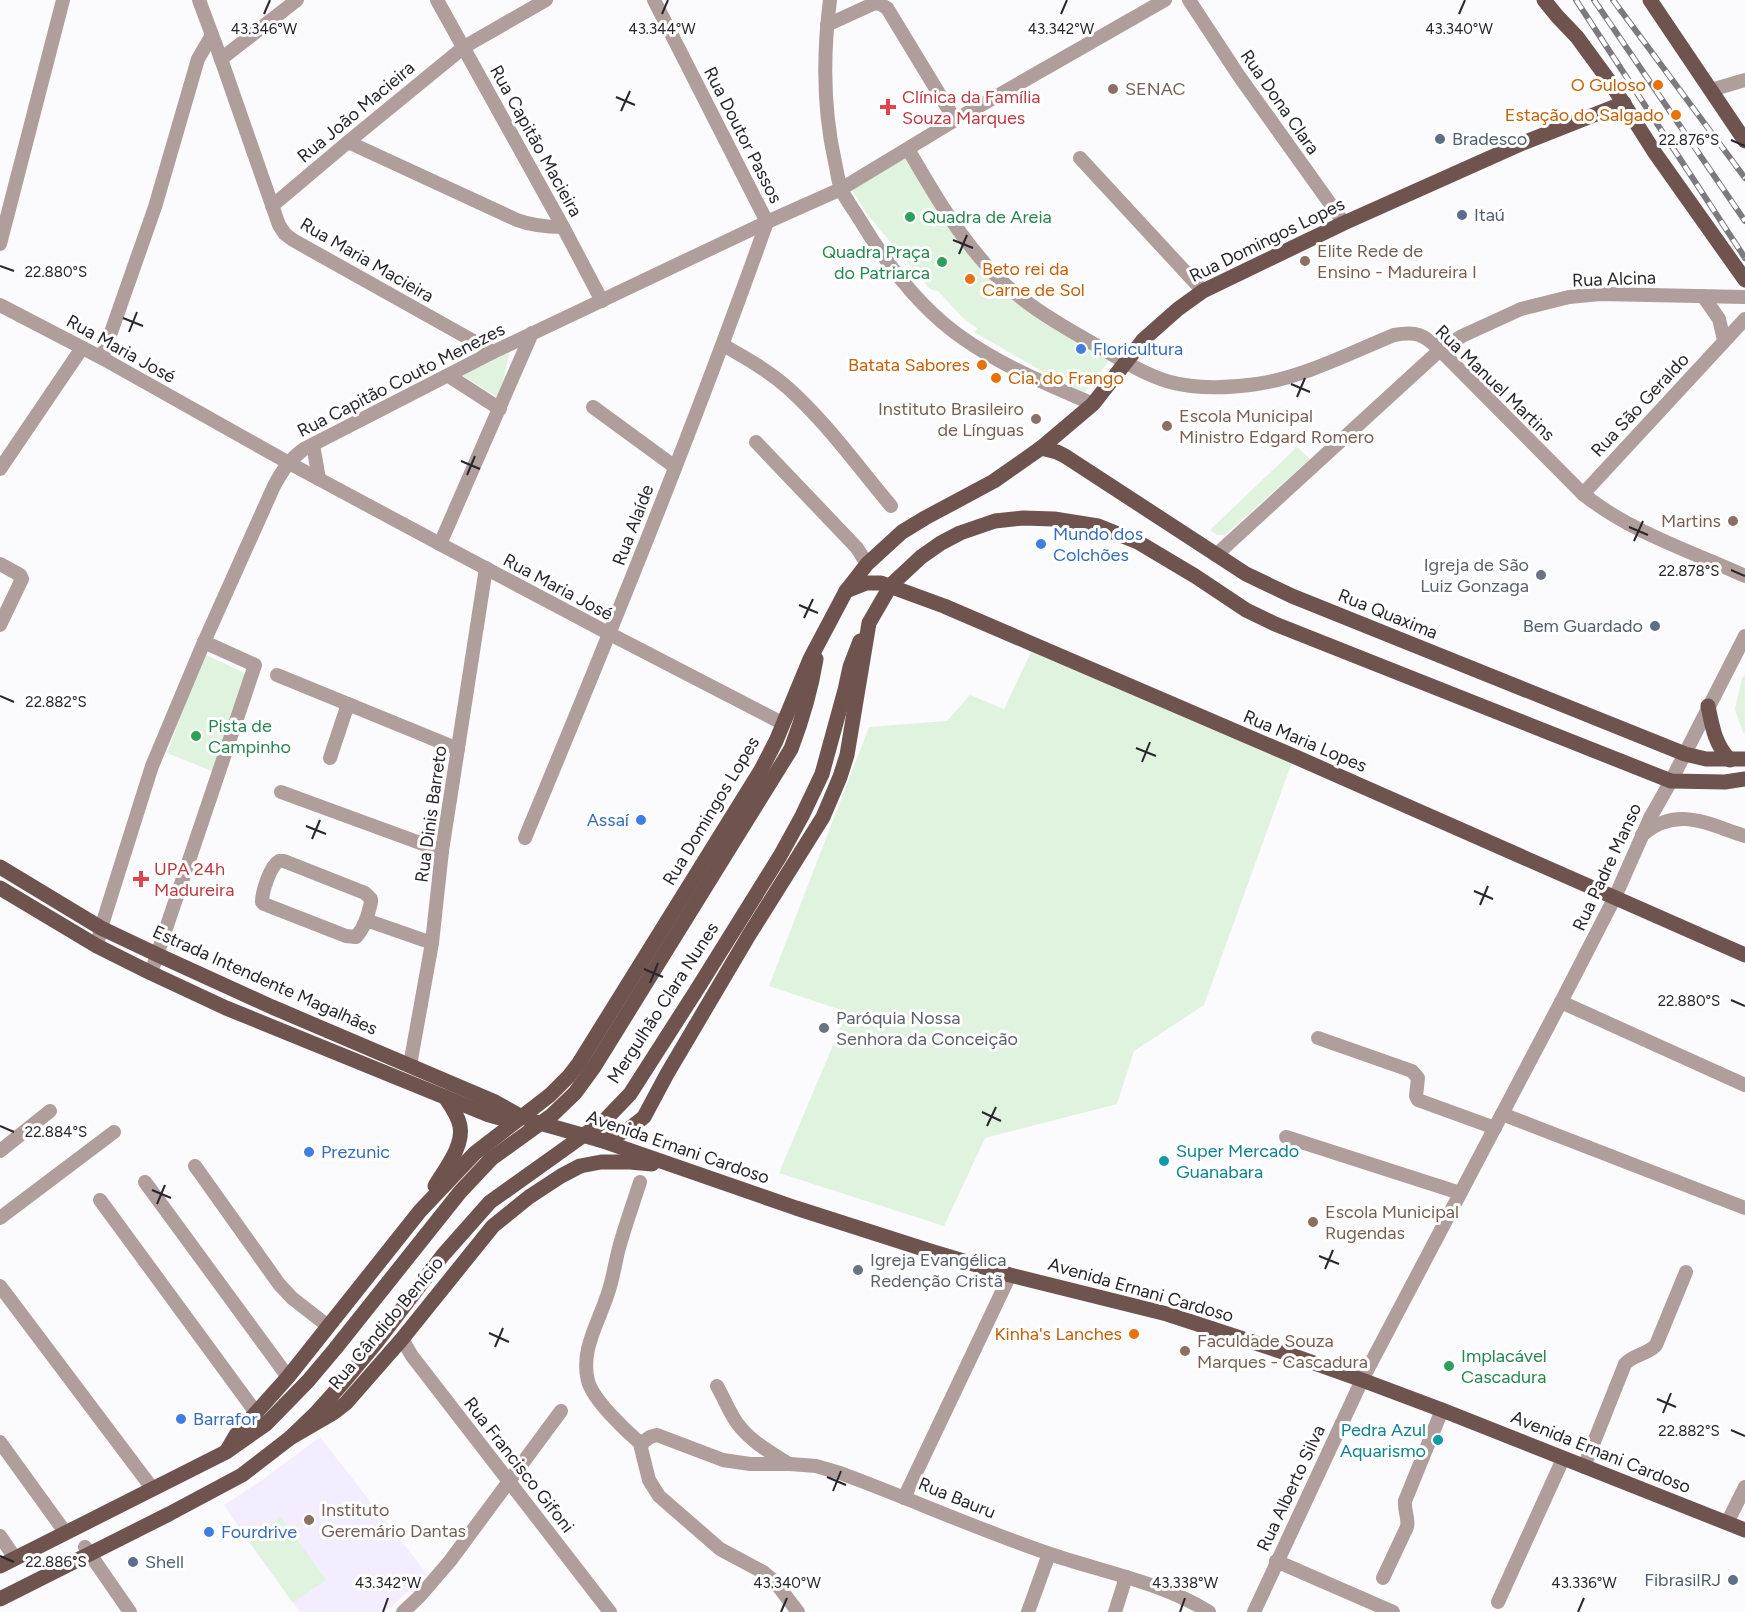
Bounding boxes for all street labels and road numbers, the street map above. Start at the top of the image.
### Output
street label: Rua Dona Clara [1236,45,1324,159]
street label: Rua João Macieira [293,57,419,167]
street label: Rua Capitão Macieira [485,61,587,221]
street label: Rua Doutor Passos [699,63,787,207]
street label: Rua Domingos Lopes [1186,193,1348,287]
street label: Rua Maria Macieira [296,213,438,307]
street label: Rua Alcina [1572,267,1656,291]
street label: Rua Maria José [63,310,179,388]
street label: Rua Capitão Couto Menezes [294,318,508,442]
street label: Rua Manuel Martins [1431,320,1559,446]
street label: Rua São Geraldo [1586,349,1694,461]
street label: Rua Alaíde [608,481,659,569]
street label: Rua Maria José [499,549,617,625]
street label: Rua Quaxima [1335,584,1441,644]
street label: Rua Maria Lopes [1240,705,1370,777]
street label: Rua Domingos Lopes [658,733,764,889]
street label: Rua Dinis Barreto [411,744,451,884]
street label: Rua Padre Manso [1568,800,1646,934]
street label: Mergulhão Clara Nunes [603,918,723,1088]
street label: Estrada Intendente Magalhães [149,920,381,1040]
street label: Avenida Ernani Cardoso [584,1105,772,1189]
street label: Rua Cândido Benício [324,1252,448,1394]
street label: Avenida Ernani Cardoso [1046,1253,1236,1327]
street label: Rua Francisco Gifoni [459,1393,579,1537]
street label: Avenida Ernani Cardoso [1508,1406,1694,1498]
street label: Rua Alberto Silva [1252,1421,1330,1555]
street label: Rua Bauru [915,1473,999,1523]

